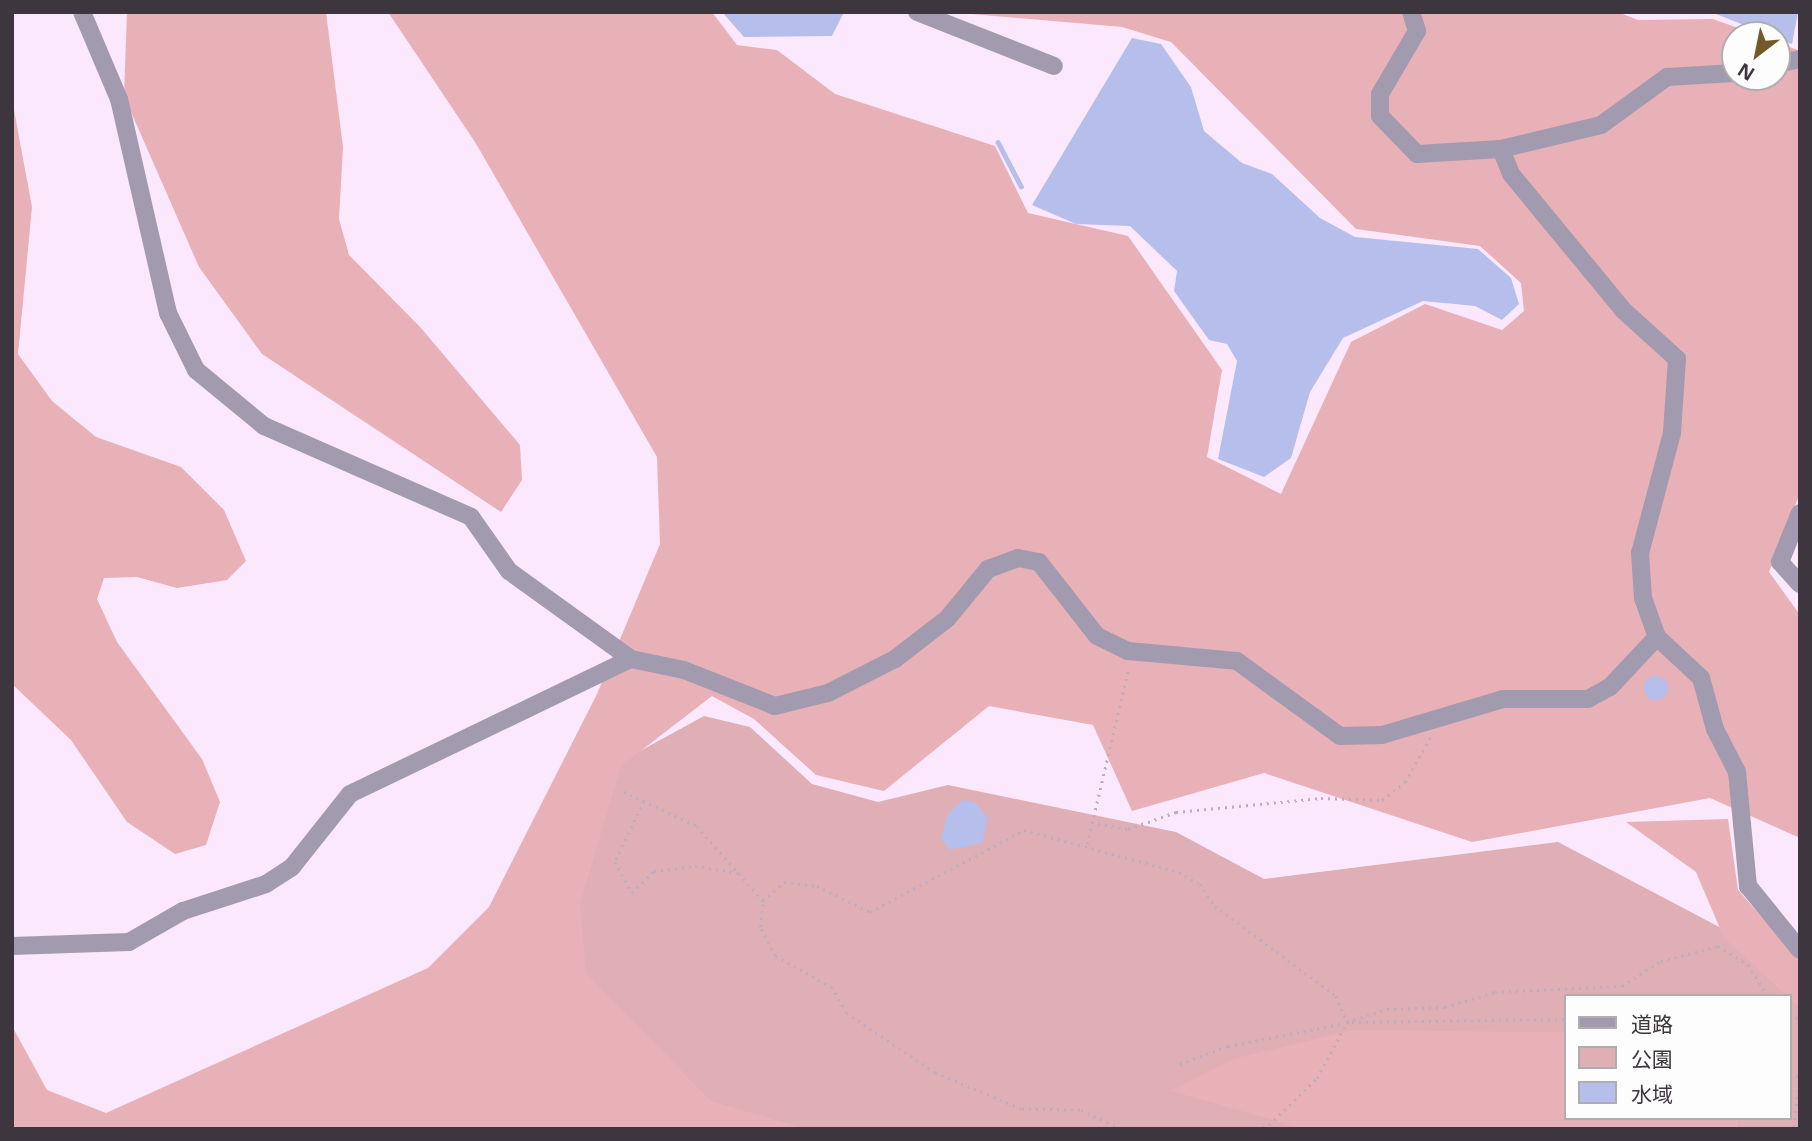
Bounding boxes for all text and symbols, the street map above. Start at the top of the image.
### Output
north arrow [1721,21,1791,91]
text: N [1732,57,1759,87]
legend [1563,994,1791,1120]
text: 道路 [1631,1010,1673,1038]
text: 公園 [1631,1045,1673,1073]
text: 水域 [1631,1080,1673,1108]

